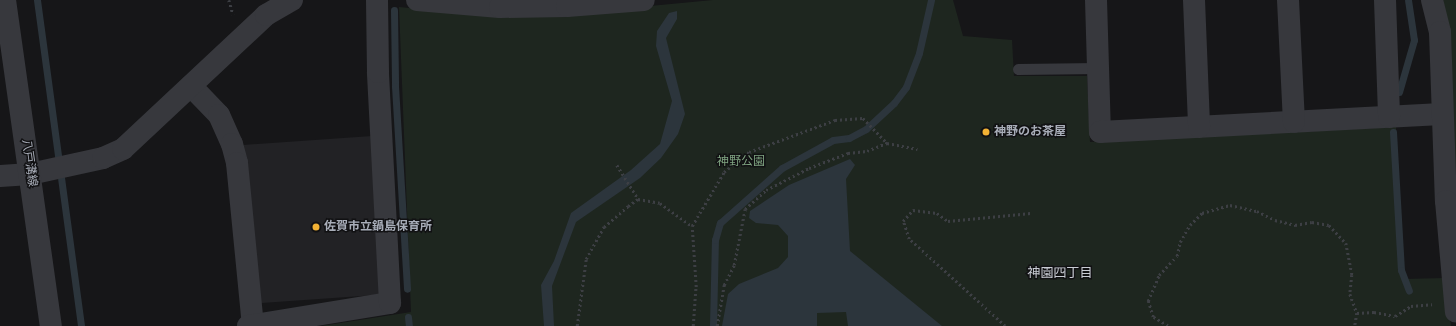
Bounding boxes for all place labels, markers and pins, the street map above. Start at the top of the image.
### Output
place label: 神野のお茶屋 [994,125,1066,139]
marker: 神野のお茶屋 [981,127,991,137]
place label: 佐賀市立鍋島保育所 [324,220,432,234]
marker: 佐賀市立鍋島保育所 [311,222,321,232]

